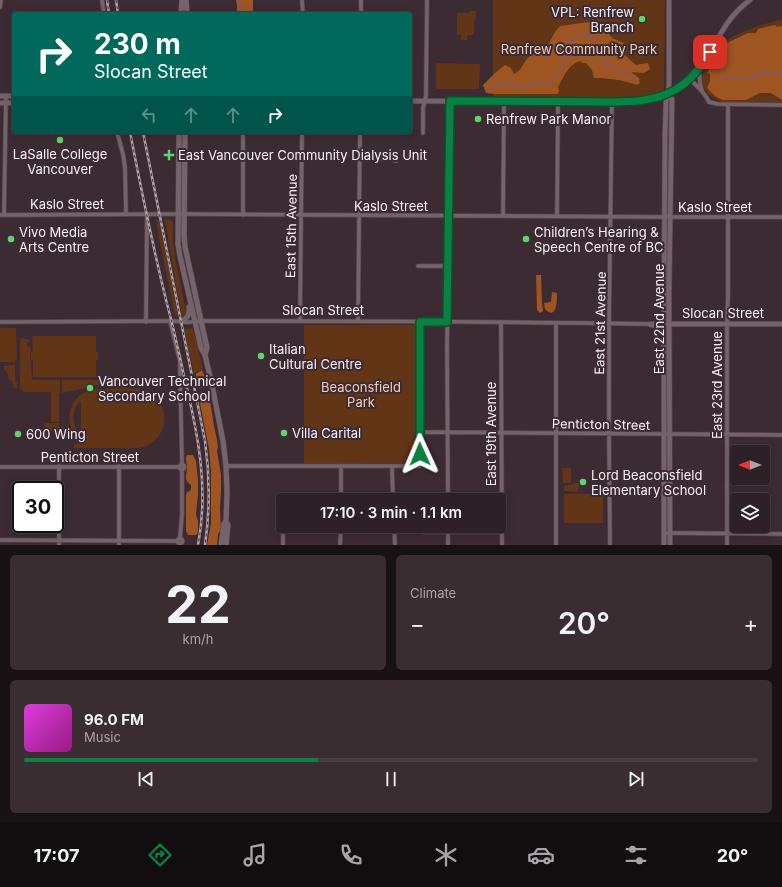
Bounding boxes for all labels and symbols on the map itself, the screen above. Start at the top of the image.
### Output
place label: VPL: Renfrew Branch [551,4,634,35]
marker: VPL: Renfrew Branch [637,14,647,24]
pin [693,35,727,69]
park label: Renfrew Community Park [501,41,657,57]
place label: Renfrew Park Manor [486,111,612,127]
marker: Renfrew Park Manor [473,114,483,124]
marker: LaSalle College Vancouver [55,135,65,145]
place label: LaSalle College Vancouver [13,146,107,177]
place label: East Vancouver Community Dialysis Unit [178,147,427,163]
marker: East Vancouver Community Dialysis Unit [163,149,175,161]
street label: East 15th Avenue [282,174,300,278]
street label: Kaslo Street [30,196,104,212]
street label: Kaslo Street [354,198,428,214]
street label: Kaslo Street [678,199,752,215]
place label: Vivo Media Arts Centre [19,224,89,255]
place label: Children’s Hearing & Speech Centre of BC [534,224,663,255]
marker: Vivo Media Arts Centre [6,234,16,244]
marker: Children’s Hearing & Speech Centre of BC [521,234,531,244]
street label: East 22nd Avenue [651,264,667,374]
street label: East 21st Avenue [591,271,609,375]
street label: Slocan Street [282,302,364,318]
street label: Slocan Street [682,305,764,321]
street label: East 23rd Avenue [709,331,725,439]
place label: Italian Cultural Centre [269,341,362,372]
marker: Italian Cultural Centre [256,351,266,361]
place label: Vancouver Technical Secondary School [98,373,226,404]
park label: Beaconsfield Park [321,379,401,410]
street label: East 19th Avenue [483,382,499,486]
marker: Vancouver Technical Secondary School [85,383,95,393]
street label: Penticton Street [552,415,650,433]
place label: Villa Carital [292,425,361,441]
place label: 600 Wing [26,426,86,442]
marker: Villa Carital [279,428,289,438]
marker: 600 Wing [13,429,23,439]
position arrow [399,433,441,475]
north arrow [730,445,770,485]
street label: Penticton Street [41,449,139,465]
place label: Lord Beaconsfield Elementary School [591,467,706,498]
marker: Lord Beaconsfield Elementary School [578,477,588,487]
speed limit sign: 30 [12,481,64,533]

